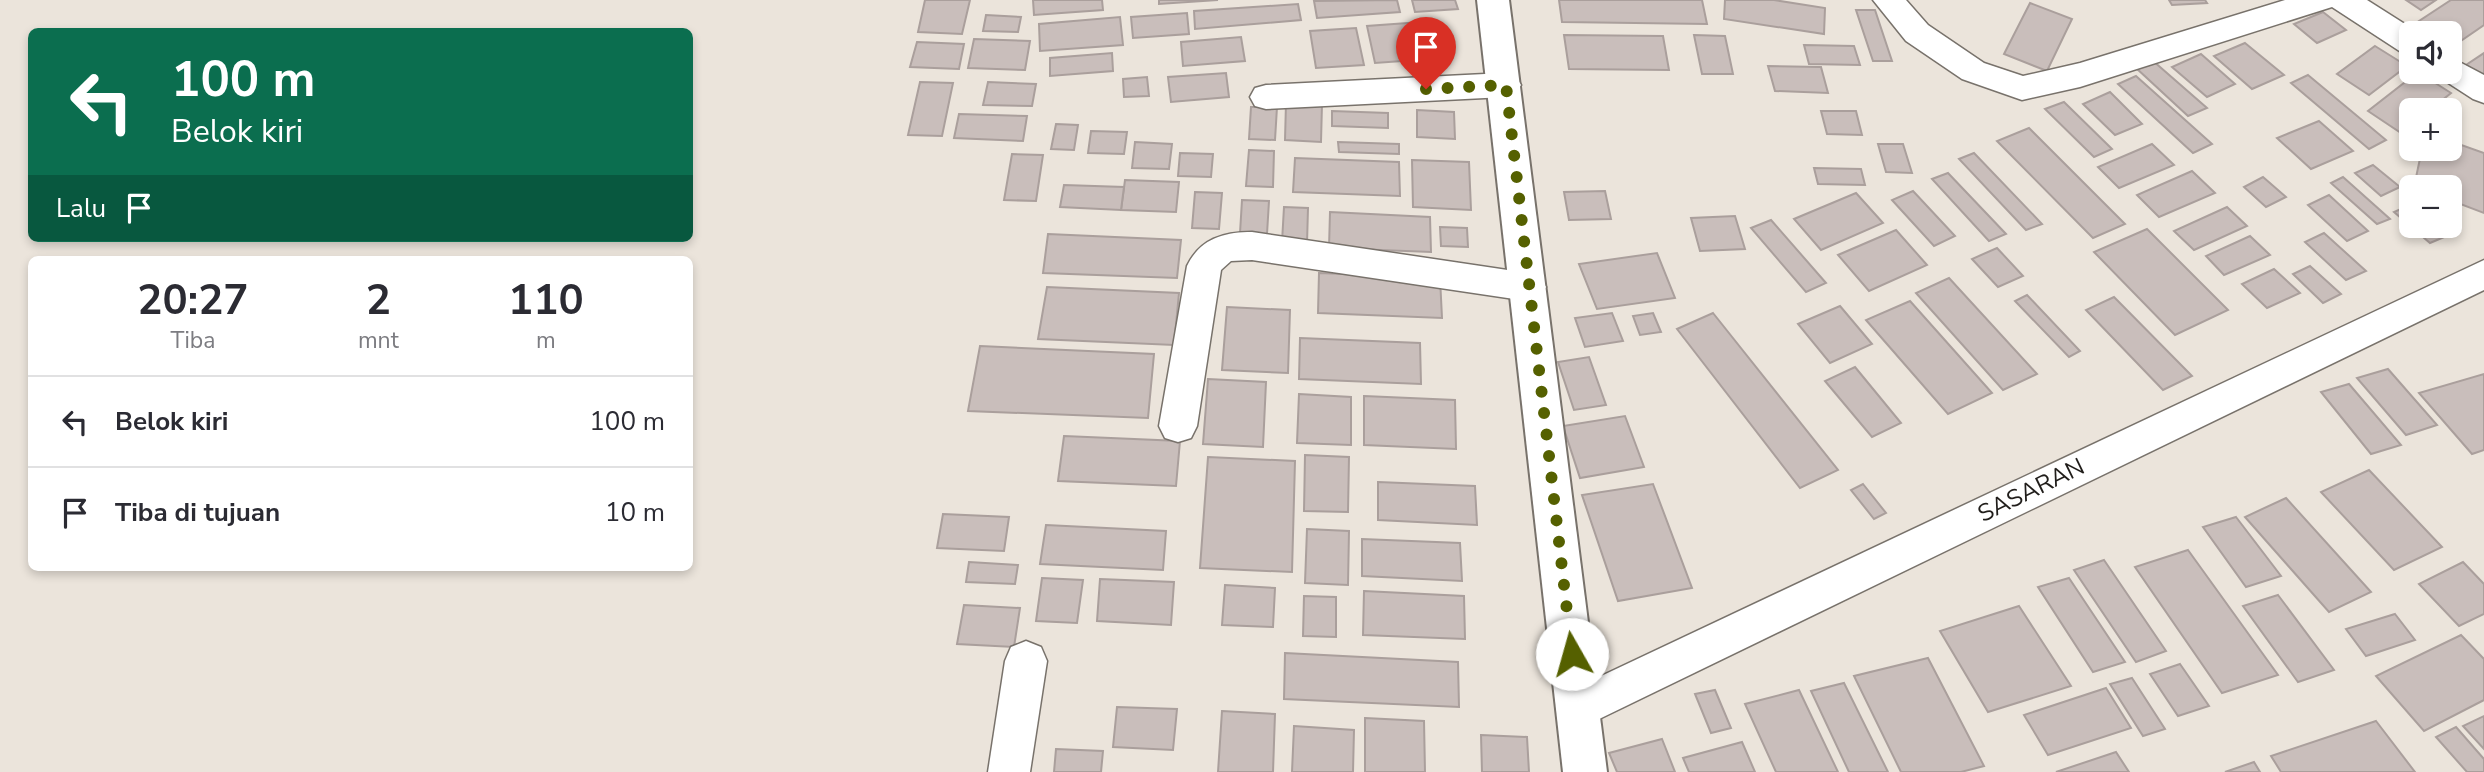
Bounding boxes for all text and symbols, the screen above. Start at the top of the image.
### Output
pin [1396,17,1456,89]
map controls [2399,21,2462,238]
button: sound [2399,21,2462,84]
icon: arrive [1407,28,1445,66]
text: 100 m [171,46,315,113]
icon: left [56,56,147,147]
button: + [2399,98,2462,161]
text: Belok kiri [171,110,303,153]
button: − [2399,175,2462,238]
icon: arrive [120,189,158,227]
text: Lalu [56,191,106,226]
text: 20:27 [137,272,249,329]
text: 2 [366,272,391,329]
text: 110 [508,272,584,329]
text: Tiba [171,325,215,356]
text: mnt [358,325,399,356]
text: m [536,325,556,356]
icon: left [56,403,94,441]
text: Belok kiri [115,404,228,439]
text: 100 m [589,404,665,439]
street label: SASARAN [1972,450,2090,530]
icon: arrive [56,494,94,532]
text: Tiba di tujuan [115,495,280,530]
text: 10 m [605,495,665,530]
position arrow [1535,617,1609,691]

